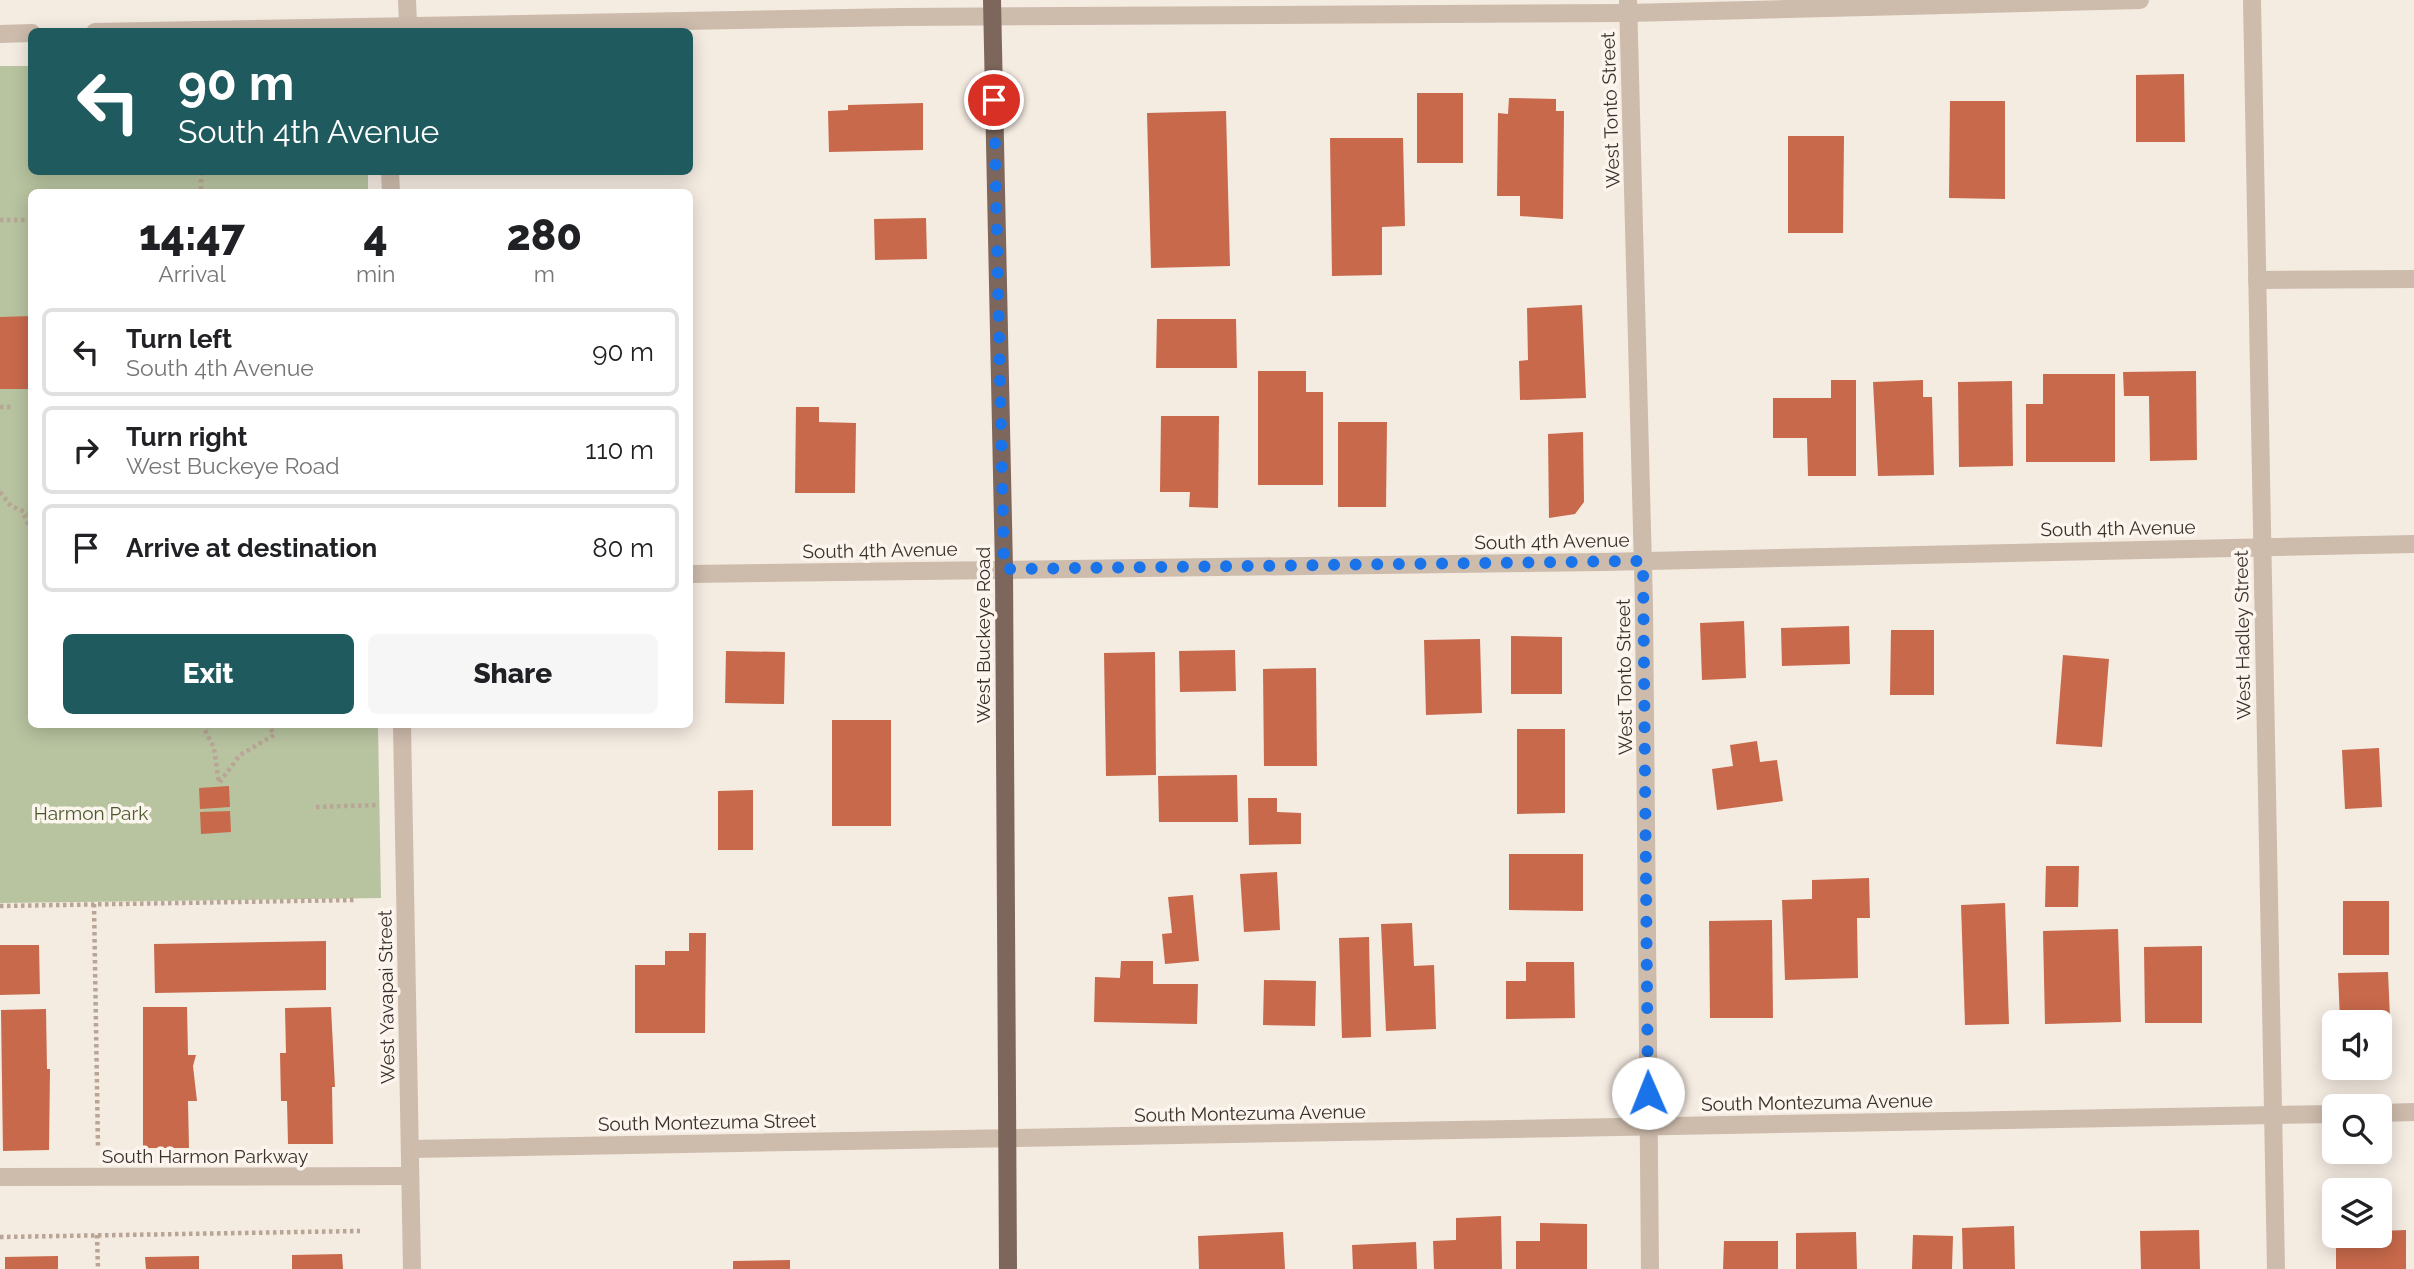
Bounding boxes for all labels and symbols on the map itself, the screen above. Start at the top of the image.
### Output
street label: West Tonto Street [1596,31,1624,189]
pin [964,70,1024,130]
street label: South 4th Avenue [2040,516,2196,540]
street label: South 4th Avenue [1474,529,1630,553]
street label: South 4th Avenue [802,538,958,562]
street label: West Buckeye Road [972,547,994,723]
street label: West Hadley Street [2230,549,2254,720]
street label: West Tonto Street [1612,598,1636,755]
park label: Harmon Park [34,802,148,824]
street label: West Yavapai Street [373,909,399,1084]
position arrow [1611,1056,1685,1130]
street label: South Montezuma Avenue [1701,1089,1933,1115]
street label: South Montezuma Avenue [1134,1100,1366,1126]
street label: South Montezuma Street [598,1109,817,1135]
street label: South Harmon Parkway [102,1145,308,1167]

